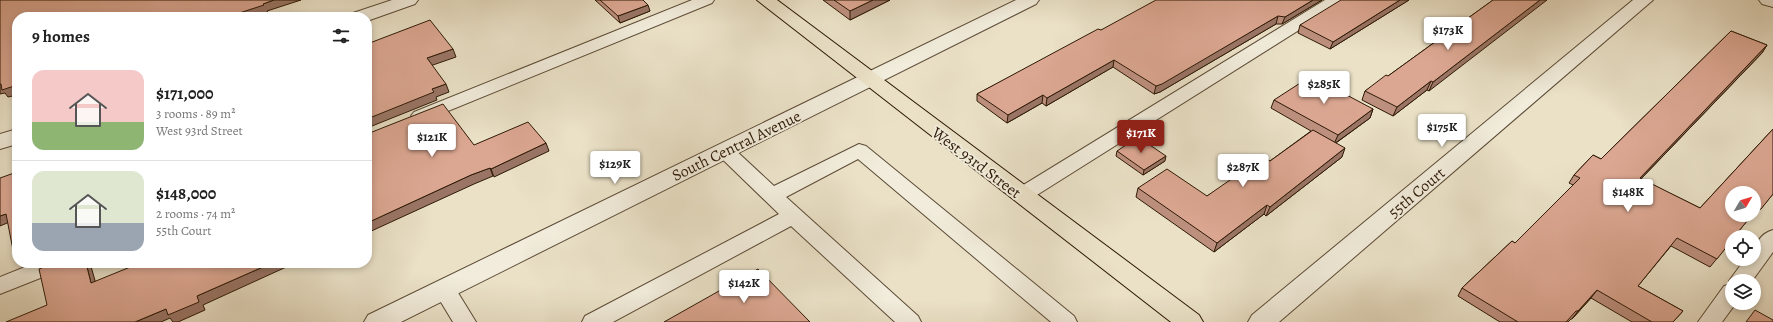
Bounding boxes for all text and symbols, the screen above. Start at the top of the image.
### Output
pin: $173K [1420,17,1476,51]
text: $173K [1433,21,1463,38]
text: 9 homes [32,25,90,48]
icon: filters [330,25,352,47]
pin: $285K [1296,71,1352,105]
text: $285K [1308,75,1340,92]
text: $171,000 [156,82,214,105]
icon: home [64,86,112,134]
text: 3 rooms · 89 m² [156,105,235,122]
street label: South Central Avenue [668,105,805,187]
pin: $175K [1414,114,1470,148]
text: $175K [1427,118,1457,135]
pin: $171K [1113,120,1169,154]
street label: West 93rd Street [926,121,1026,204]
text: West 93rd Street [156,122,243,139]
pin: $121K [404,124,460,158]
text: $171K [1126,124,1156,141]
text: $121K [417,128,447,145]
pin: $129K [587,151,643,185]
pin: $287K [1215,154,1271,188]
text: $129K [599,155,631,172]
text: $287K [1227,158,1259,175]
street label: 55th Court [1383,162,1450,223]
pin: $148K [1600,179,1656,213]
text: $148,000 [156,182,216,205]
text: $148K [1612,183,1644,200]
north arrow [1725,186,1761,222]
map controls [1725,186,1761,310]
icon: home [64,187,112,235]
text: 2 rooms · 74 m² [156,205,235,222]
text: 55th Court [156,222,212,239]
button: locate [1725,230,1761,266]
pin: $142K [716,270,772,304]
text: $142K [728,274,760,291]
button: layers [1725,274,1761,310]

